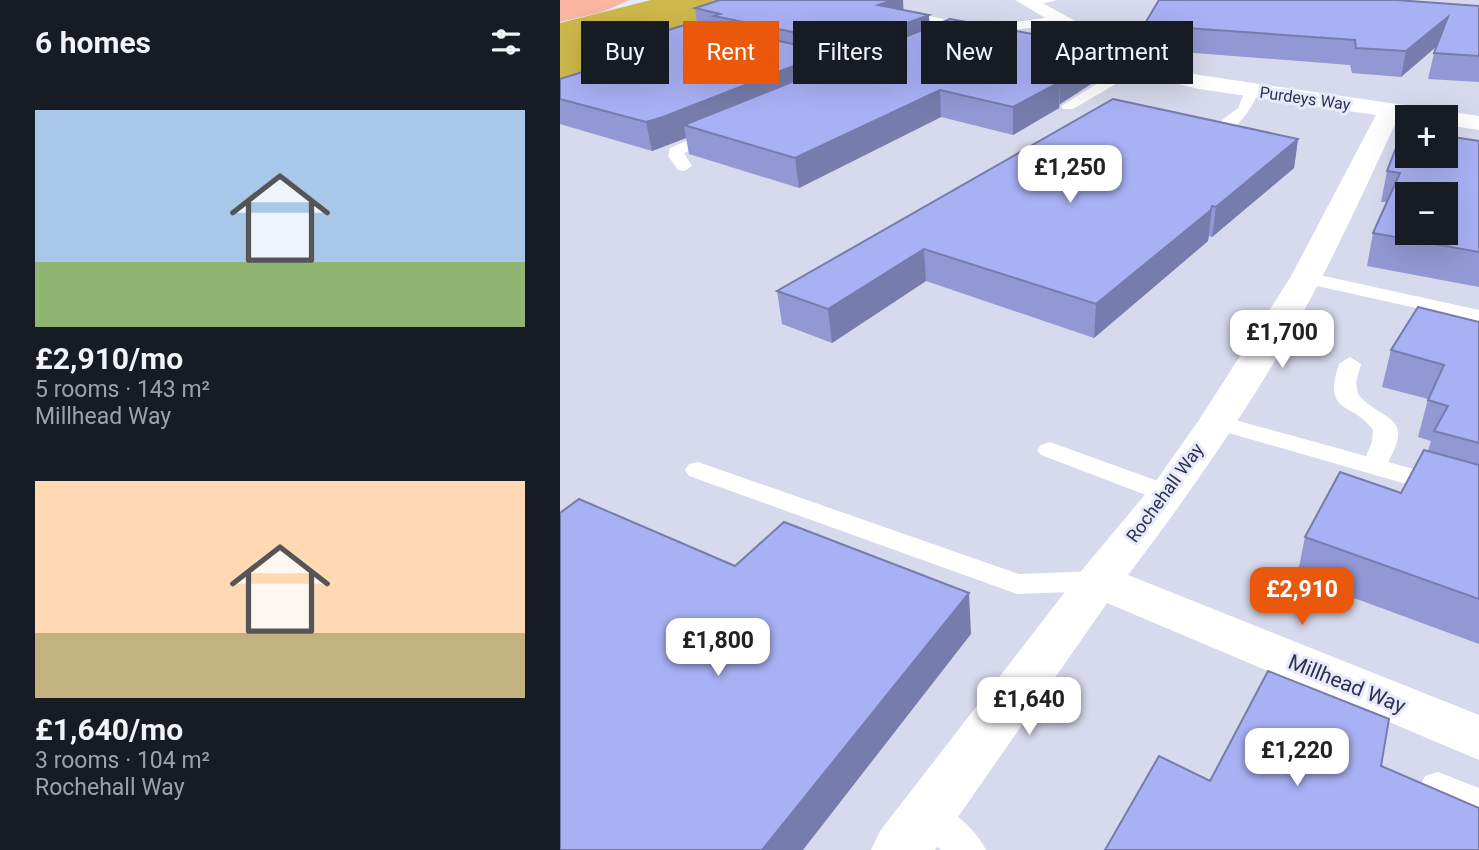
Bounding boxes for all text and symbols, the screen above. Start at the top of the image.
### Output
chip: Buy [581,21,669,84]
chip: Rent [683,21,779,84]
chip: Filters [793,21,907,84]
chip: New [921,21,1017,84]
chip: Apartment [1031,21,1193,84]
icon: filters [487,23,525,61]
text: 6 homes [35,25,151,60]
street label: Purdeys Way [1258,83,1352,114]
map controls [1395,105,1458,245]
button: + [1395,105,1458,168]
pin: £1,250 [1013,146,1127,205]
text: £1,250 [1034,154,1106,181]
icon: home [217,155,343,281]
button: − [1395,182,1458,245]
pin: £1,700 [1225,310,1339,370]
text: £1,700 [1246,319,1318,346]
text: £2,910/mo [35,341,183,376]
text: 5 rooms · 143 m² [35,376,210,403]
text: Millhead Way [35,403,171,430]
street label: Rochehall Way [1122,439,1208,546]
icon: home [217,526,343,652]
pin: £2,910 [1245,568,1359,627]
text: £2,910 [1266,576,1338,603]
pin: £1,800 [661,618,775,678]
text: £1,800 [682,627,754,654]
street label: Millhead Way [1285,650,1409,718]
pin: £1,640 [972,678,1086,737]
text: £1,640 [993,686,1065,713]
text: £1,640/mo [35,712,183,747]
pin: £1,220 [1240,728,1354,788]
text: £1,220 [1261,737,1333,764]
text: 3 rooms · 104 m² [35,747,210,774]
text: Rochehall Way [35,774,185,801]

